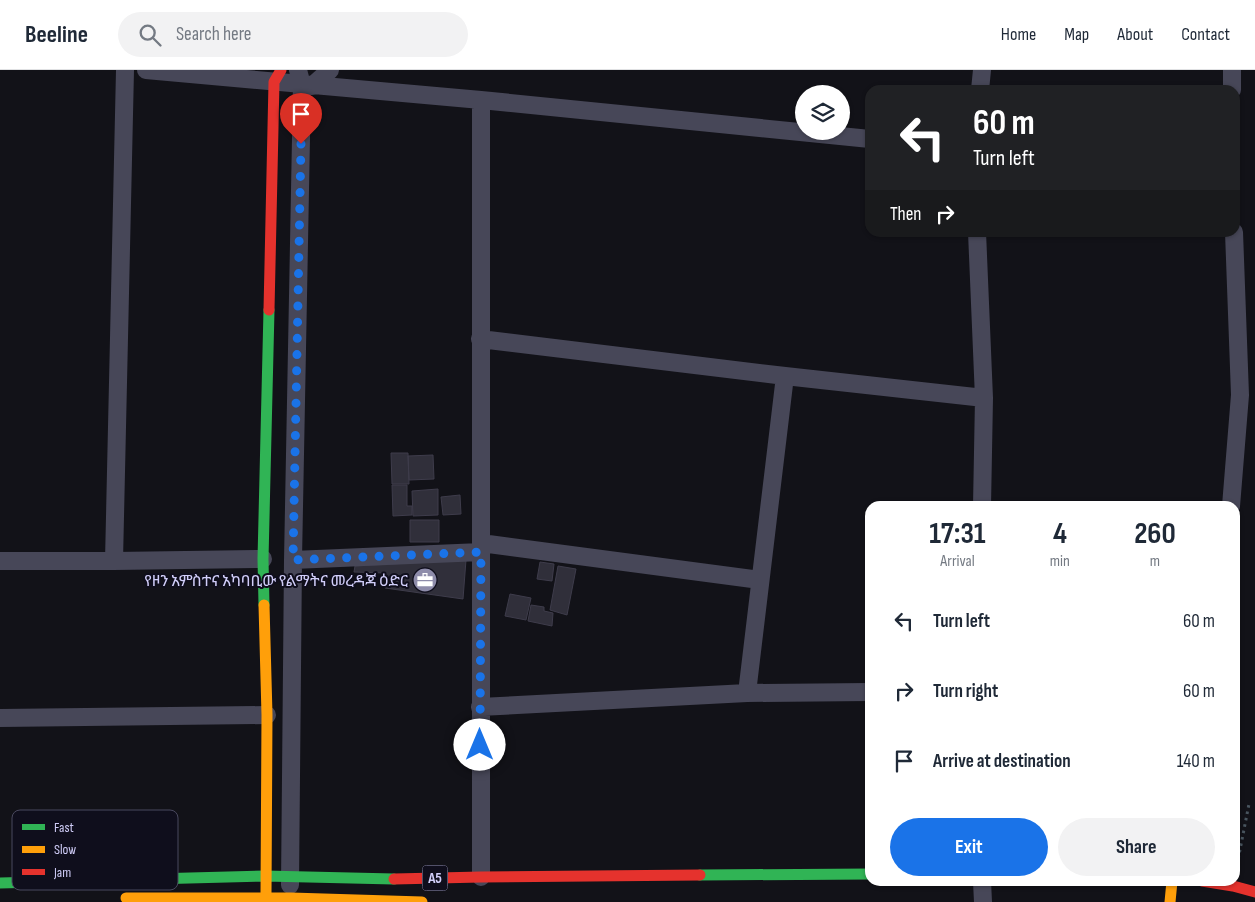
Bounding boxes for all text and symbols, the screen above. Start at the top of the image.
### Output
search box [118,12,468,57]
text: Beeline [25,20,88,49]
icon: search [136,21,164,49]
text: Search here [176,23,251,46]
text: Home [1001,24,1036,45]
text: Map [1064,24,1089,45]
text: About [1117,24,1153,45]
text: Contact [1181,24,1230,45]
map controls [795,85,850,140]
button: layers [795,85,850,140]
pin [280,93,322,144]
icon: arrive [287,100,315,128]
text: 60 m [973,102,1035,145]
icon: left [890,105,955,170]
text: Turn left [973,145,1035,172]
icon: right [931,200,959,228]
text: Then [890,203,921,226]
text: 17:31 [929,516,986,552]
text: 4 [1053,516,1067,552]
text: 260 [1134,516,1176,552]
text: Arrival [940,552,975,571]
text: min [1050,552,1070,571]
text: m [1150,552,1160,571]
office icon: የዞን አምስተና አካባቢው የልማትና መረዳጃ ዕድር [412,567,438,593]
place label: የዞን አምስተና አካባቢው የልማትና መረዳጃ ዕድር [144,572,408,591]
icon: left [890,607,918,635]
text: Turn left [933,610,990,633]
text: 60 m [1183,610,1215,633]
icon: right [890,677,918,705]
text: Turn right [933,680,998,703]
text: 60 m [1183,680,1215,703]
position arrow [453,718,505,770]
icon: arrive [890,747,918,775]
text: Arrive at destination [933,750,1071,773]
text: 140 m [1177,750,1215,773]
legend [12,810,178,890]
button: Exit [890,818,1048,876]
button: Share [1058,818,1215,876]
text: Fast [54,819,74,836]
text: Slow [54,841,76,858]
text: Jam [53,864,71,881]
road number: A5 [422,866,448,890]

